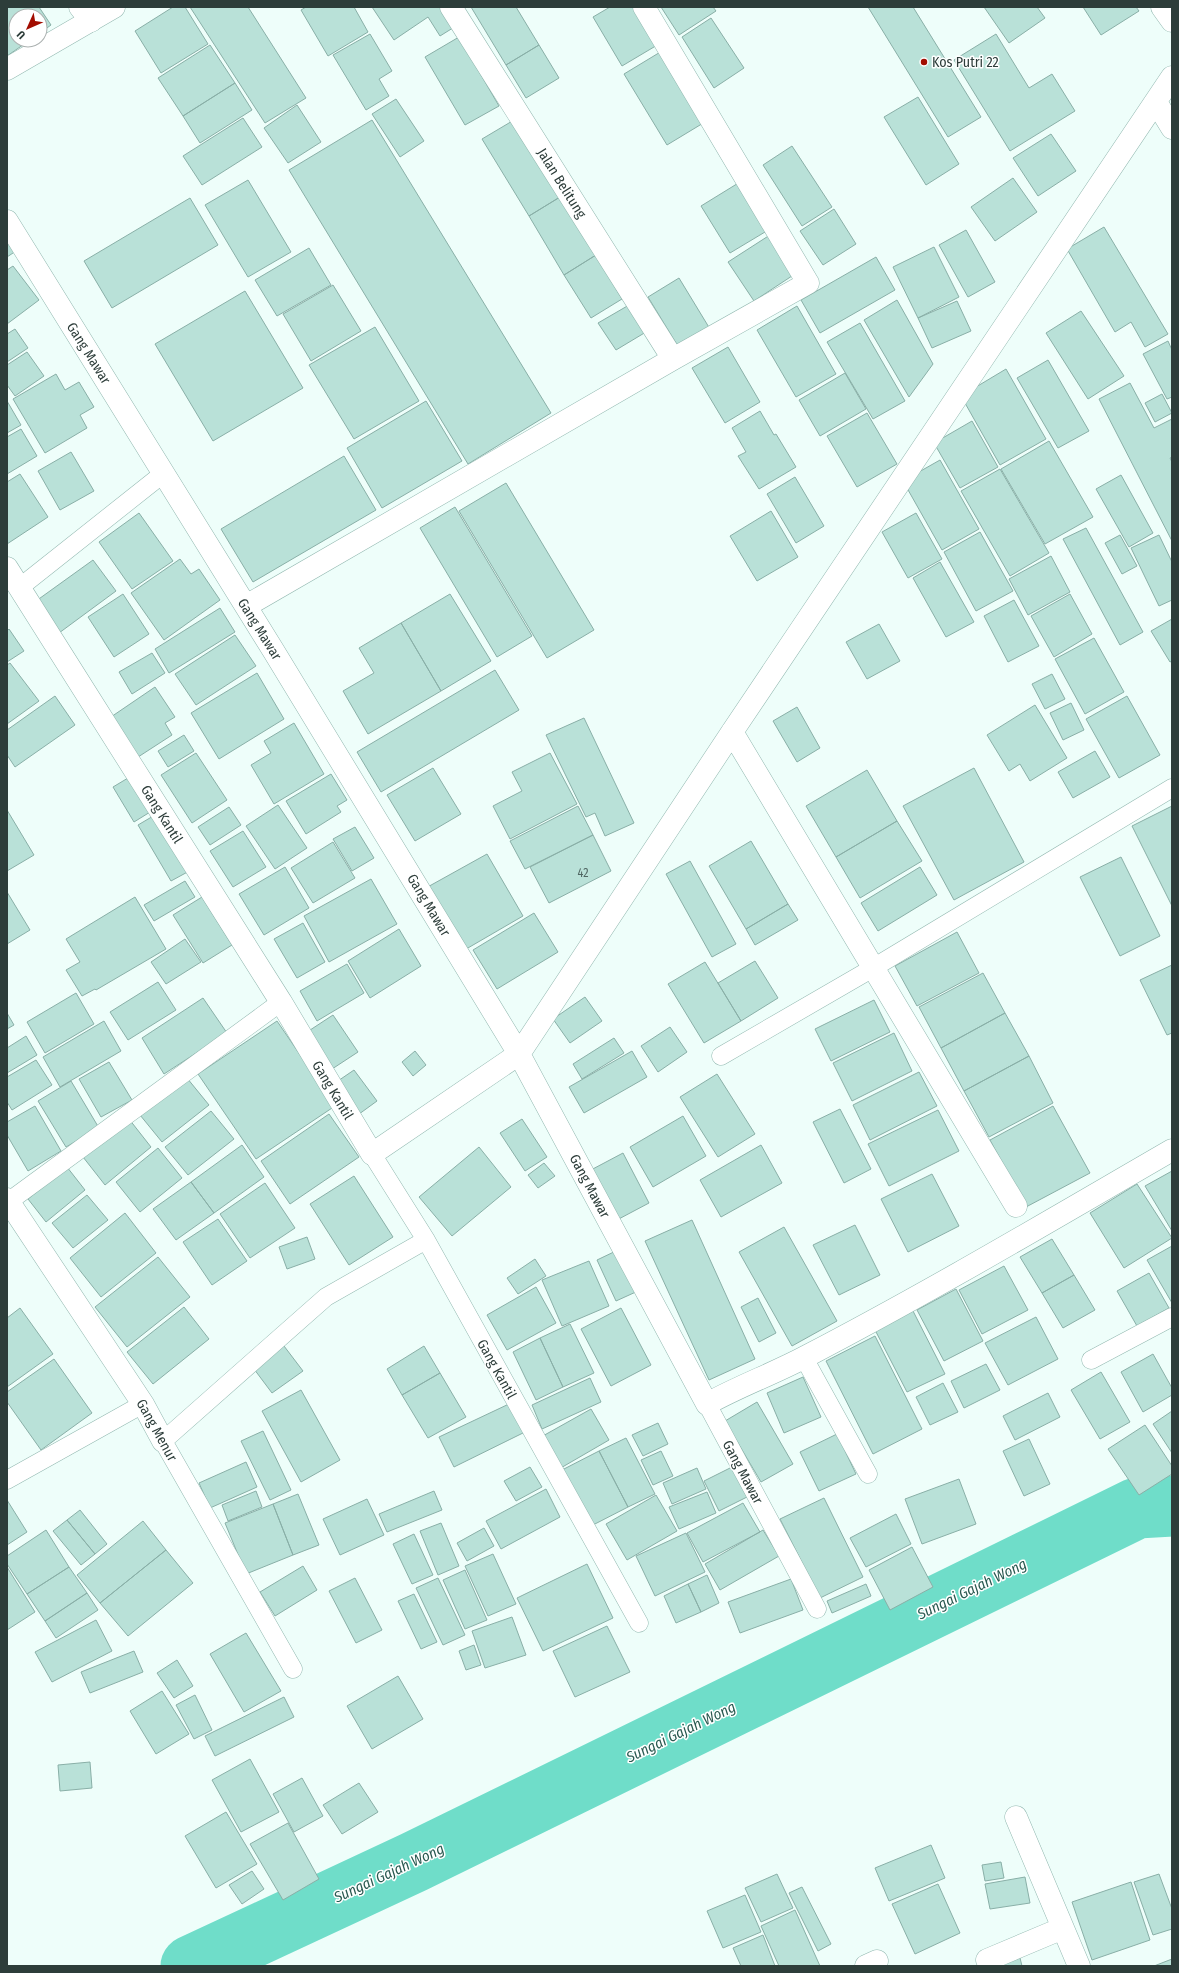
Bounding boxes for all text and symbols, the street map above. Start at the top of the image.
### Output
north arrow [8,8,48,48]
text: U [14,28,28,42]
place label: Kos Putri 22 [932,54,999,71]
marker: Kos Putri 22 [919,57,929,67]
street label: Jalan Belitung [533,145,590,222]
street label: Gang Mawar [63,319,114,387]
street label: Gang Mawar [234,595,285,663]
street label: Gang Kantil [137,782,186,847]
house number: 42 [578,866,588,880]
street label: Gang Mawar [403,871,454,940]
street label: Gang Kantil [308,1058,357,1123]
street label: Gang Mawar [566,1152,613,1221]
street label: Gang Kantil [473,1336,520,1402]
street label: Gang Menur [133,1396,181,1464]
street label: Gang Mawar [719,1438,766,1507]
water label: Sungai Gajah Wong [913,1555,1030,1624]
water label: Sungai Gajah Wong [622,1698,739,1767]
water label: Sungai Gajah Wong [330,1840,447,1907]

